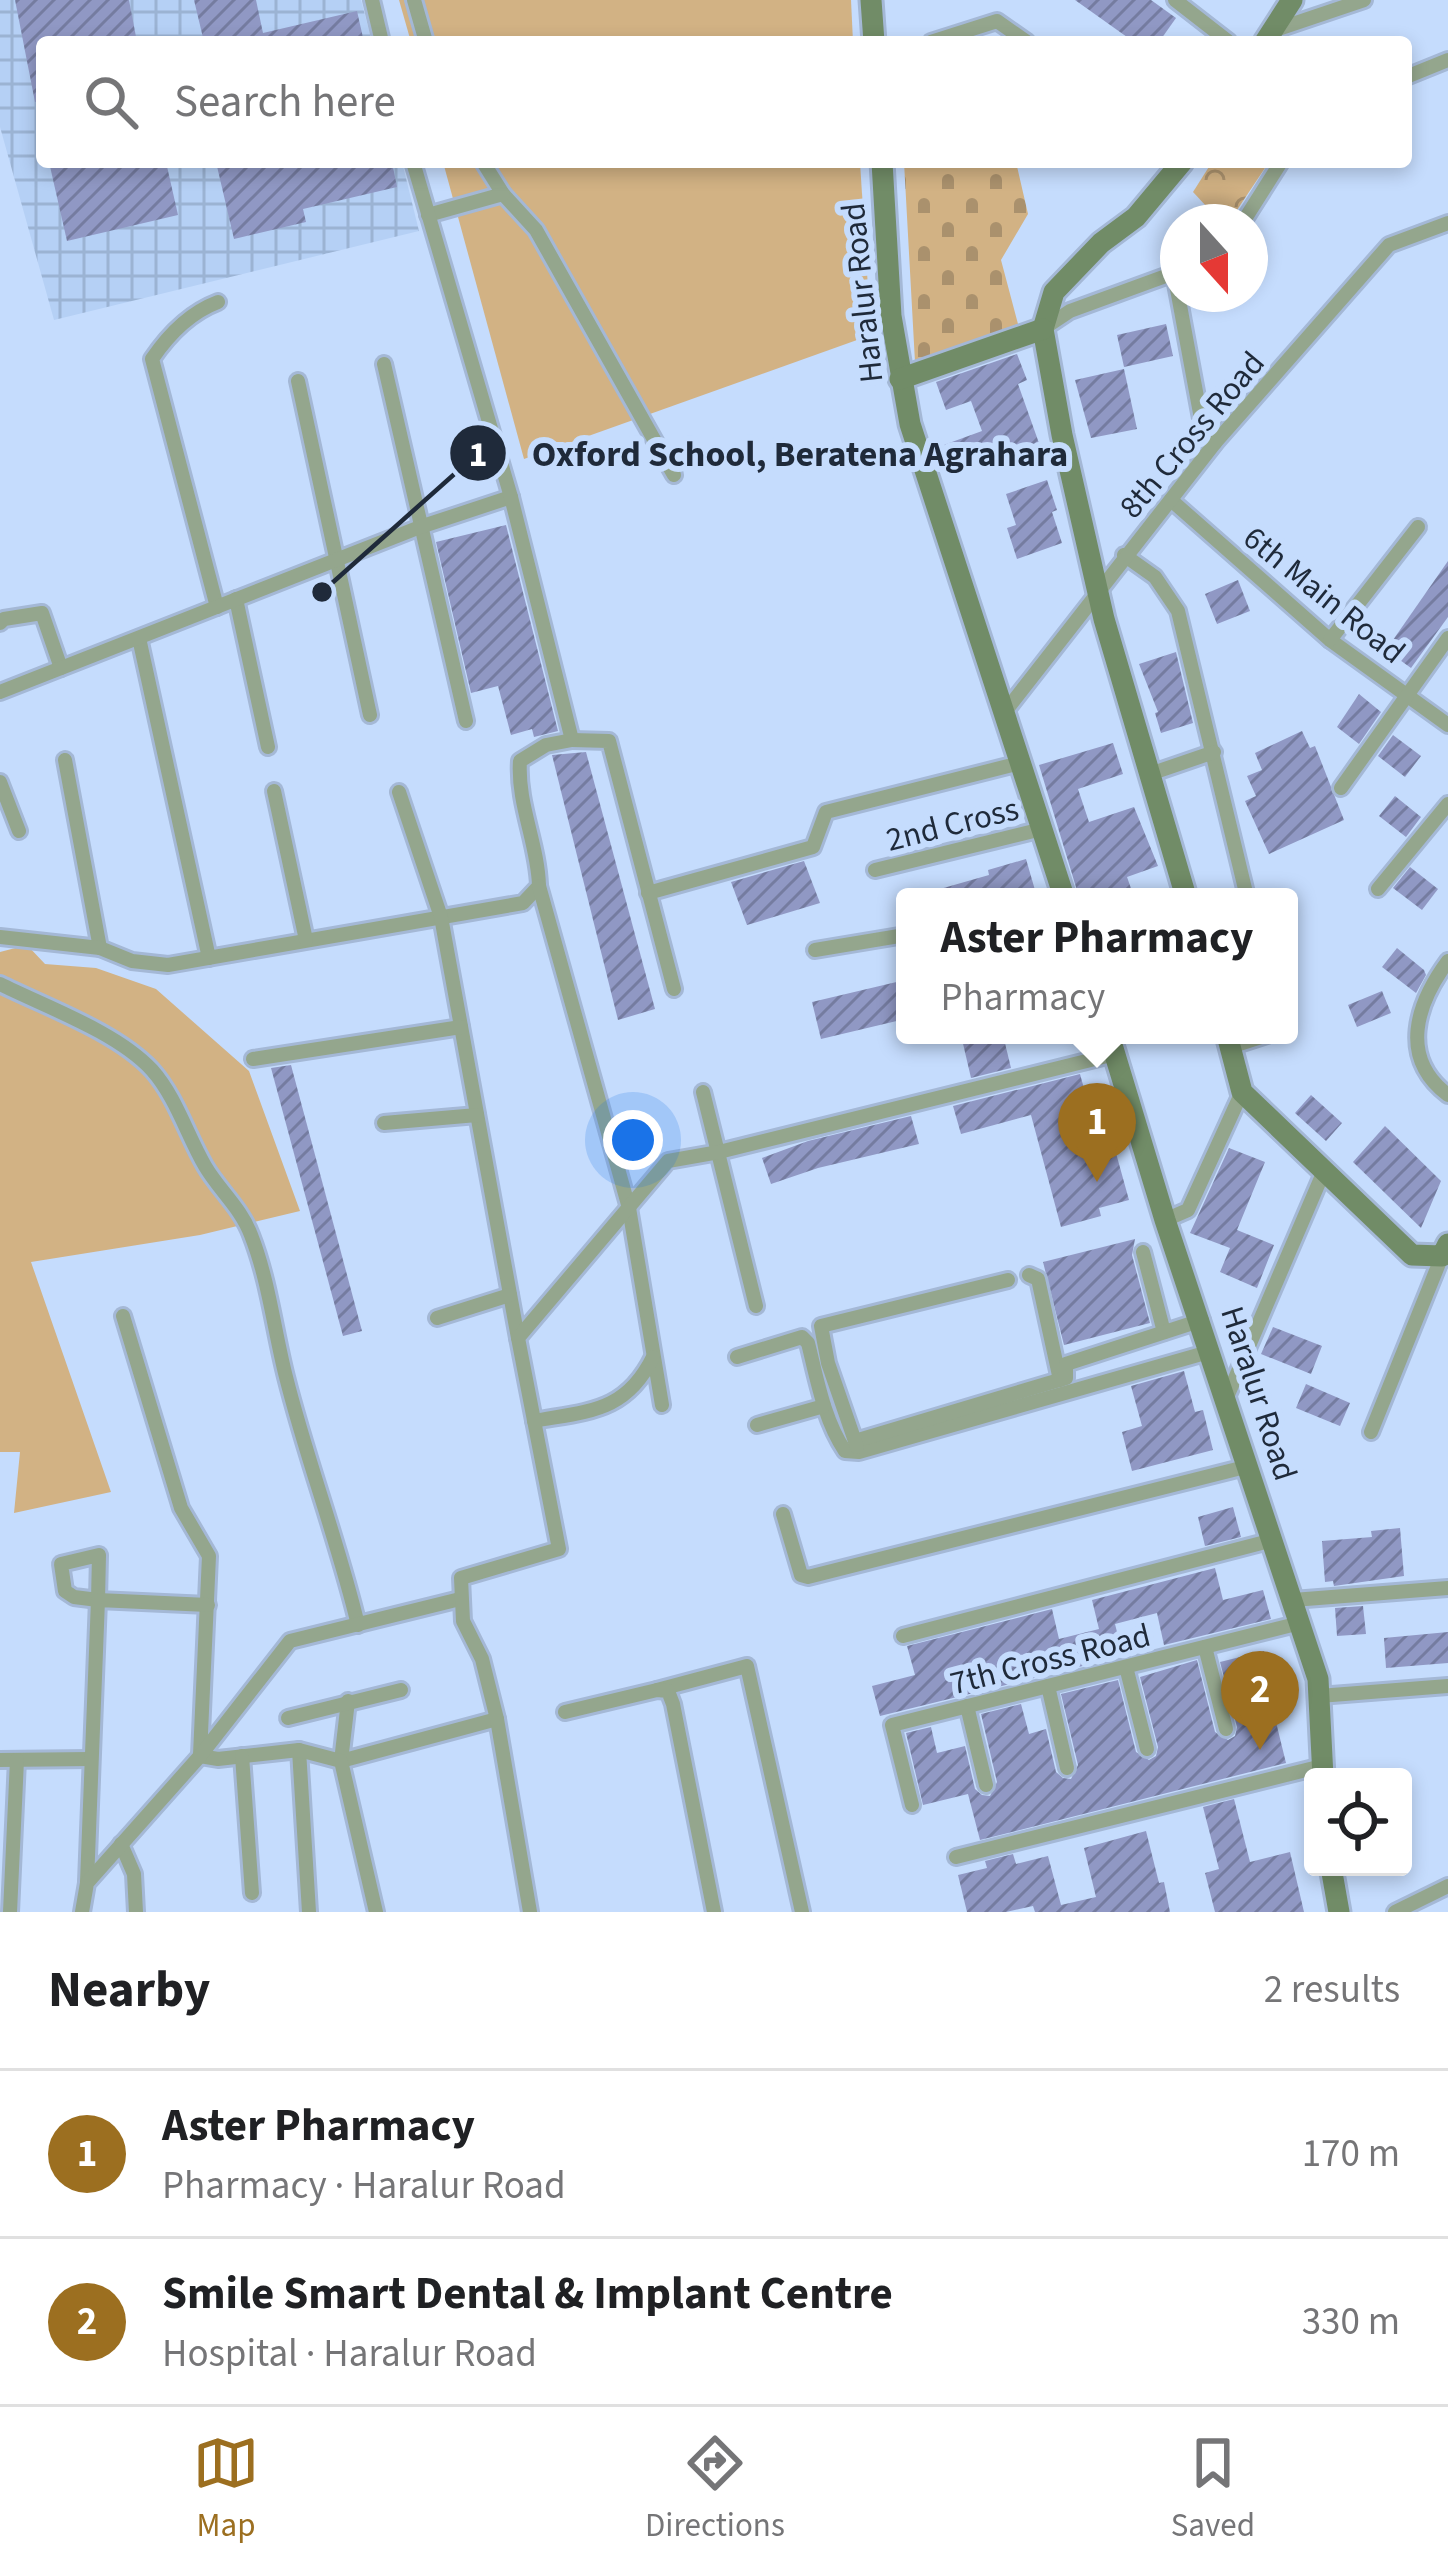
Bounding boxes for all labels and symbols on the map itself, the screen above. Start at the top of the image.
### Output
street label: Haralur Road [830,201,895,385]
north arrow [1160,204,1268,312]
street label: 8th Cross Road [1108,341,1276,529]
callout: Oxford School, Beratena Agrahara [448,417,1092,489]
text: 1 [468,429,488,480]
text: Oxford School, Beratena Agrahara [532,429,1068,480]
street label: 6th Main Road [1233,515,1415,675]
street label: 2nd Cross [881,785,1023,864]
pin: 1 [1058,1083,1136,1182]
your location [603,1110,663,1170]
street label: Haralur Road [1208,1300,1309,1487]
street label: 7th Cross Road [945,1612,1155,1707]
pin: 2 [1221,1651,1299,1750]

